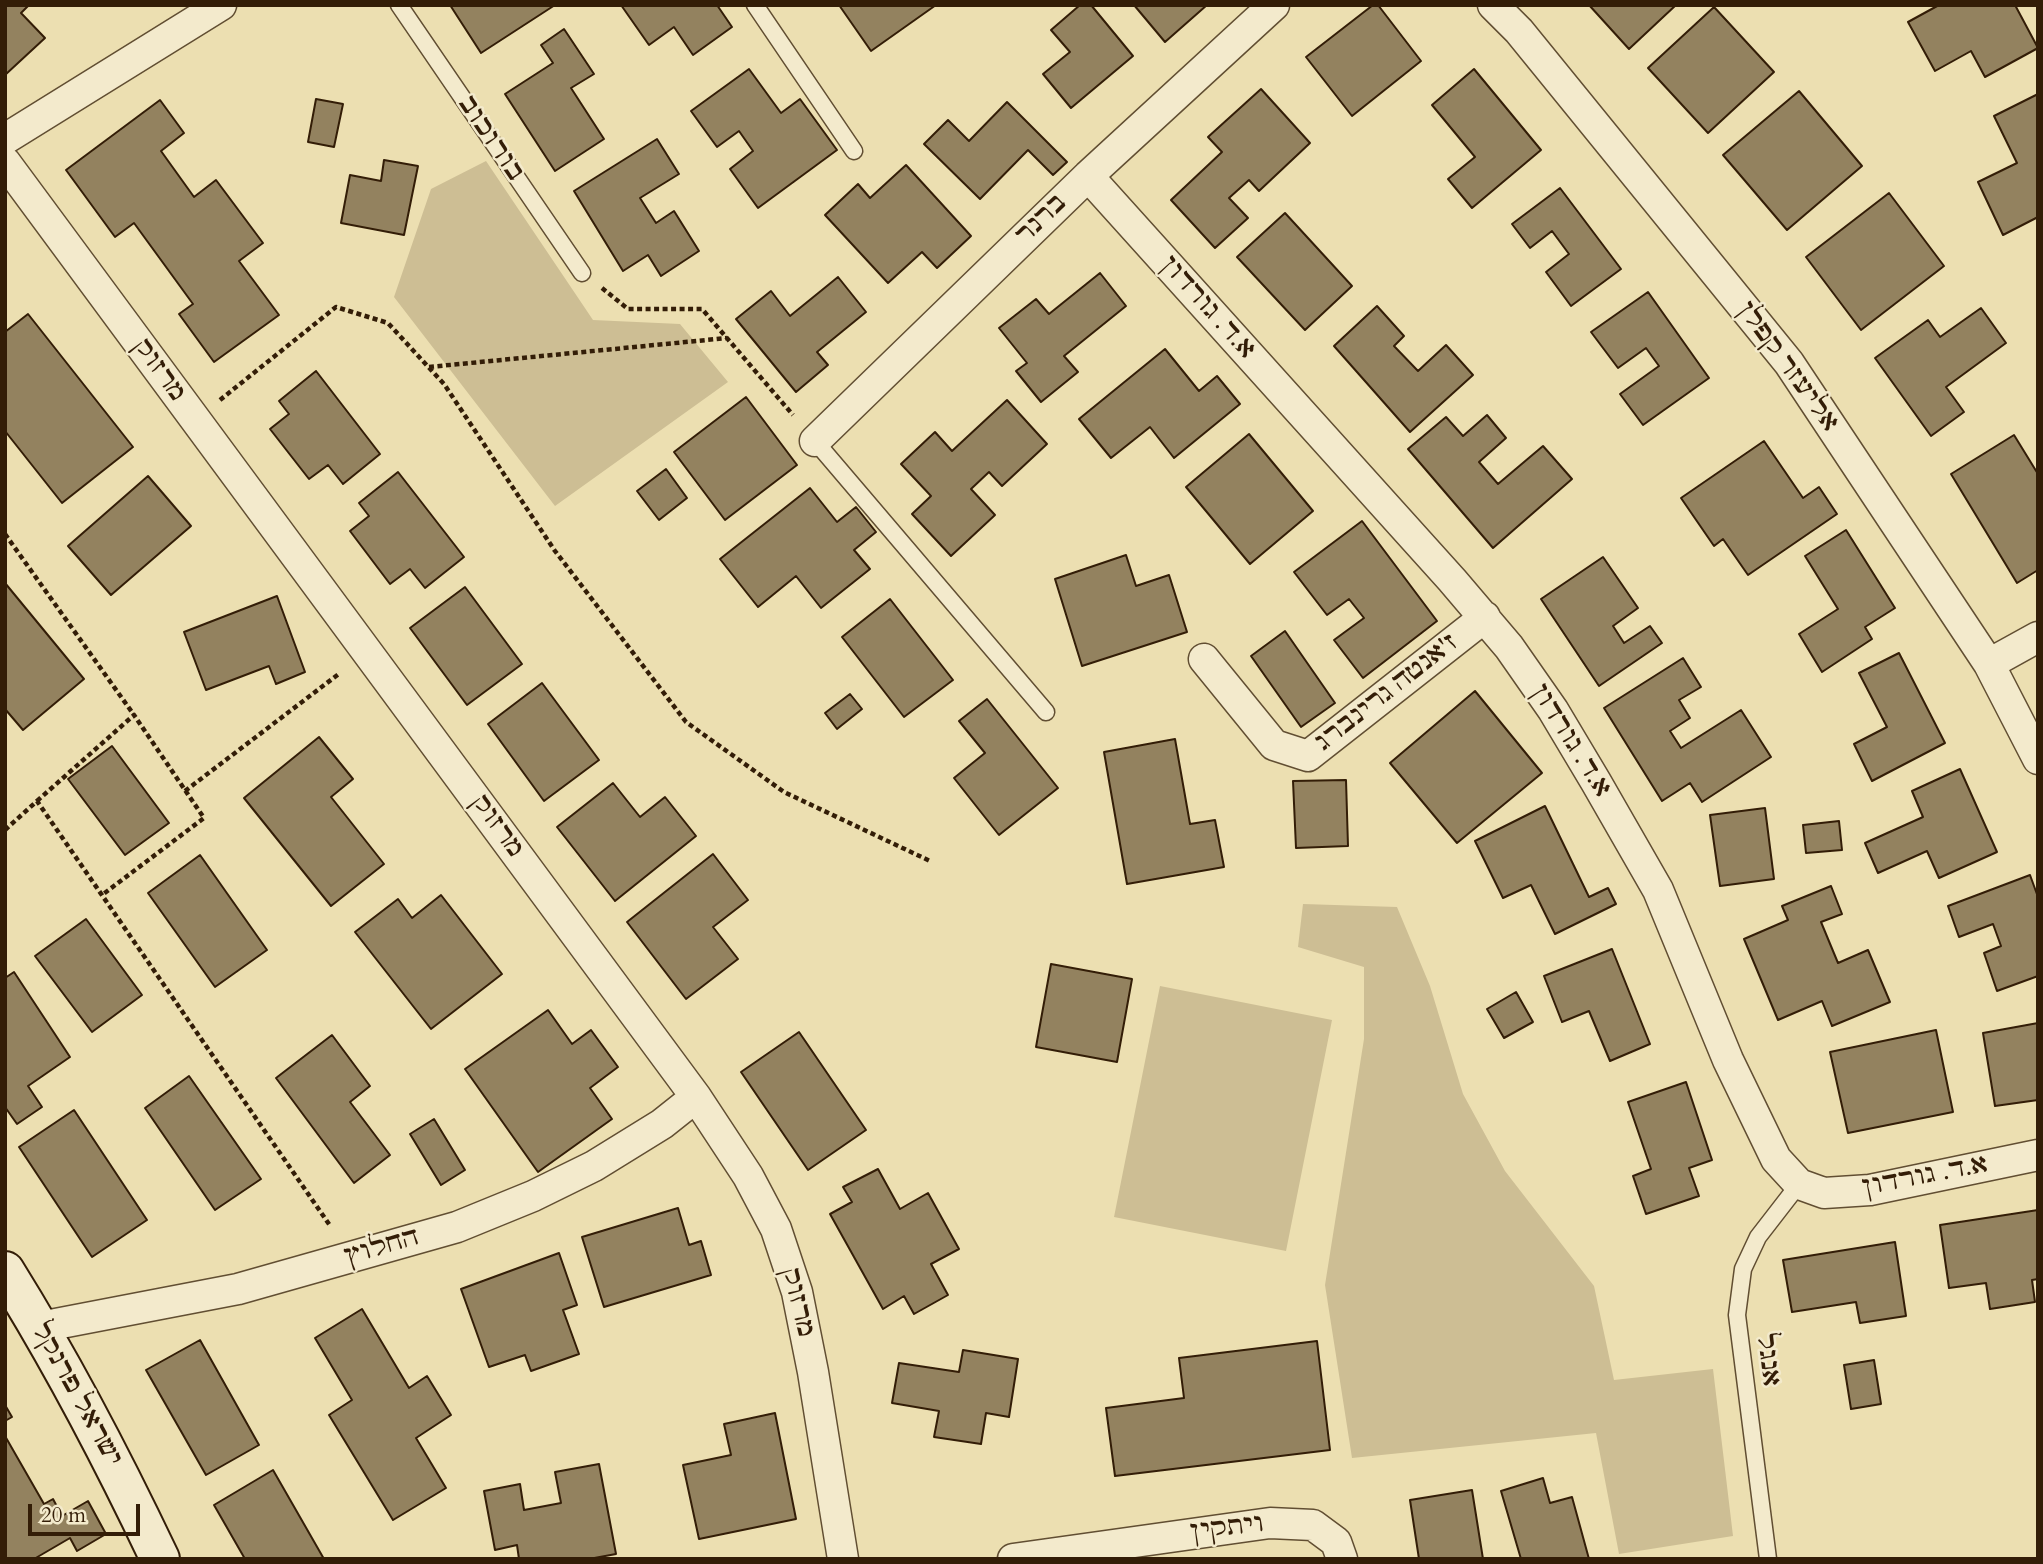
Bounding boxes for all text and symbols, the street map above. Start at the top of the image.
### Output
street label: בורוכוב [450,90,530,188]
street label: ברנר [1010,188,1074,252]
street label: א.ד. גורדון [1153,250,1261,366]
street label: אליעזר קפלן [1729,296,1845,438]
street label: מרזוק [126,333,192,409]
street label: ז'אנטה גרינברג [1310,627,1466,759]
street label: א.ד. גורדון [1523,679,1617,803]
street label: מרזוק [464,789,530,865]
street label: א.ד. גורדון [1859,1150,1991,1204]
street label: החלוץ [341,1222,423,1274]
street label: מרזוק [773,1265,821,1341]
street label: ישראל פרנקל [24,1318,128,1472]
street label: אנגל [1748,1332,1786,1388]
scale bar [32,1490,144,1534]
text: 20 m [41,1501,86,1530]
street label: ויתקין [1188,1509,1266,1549]

